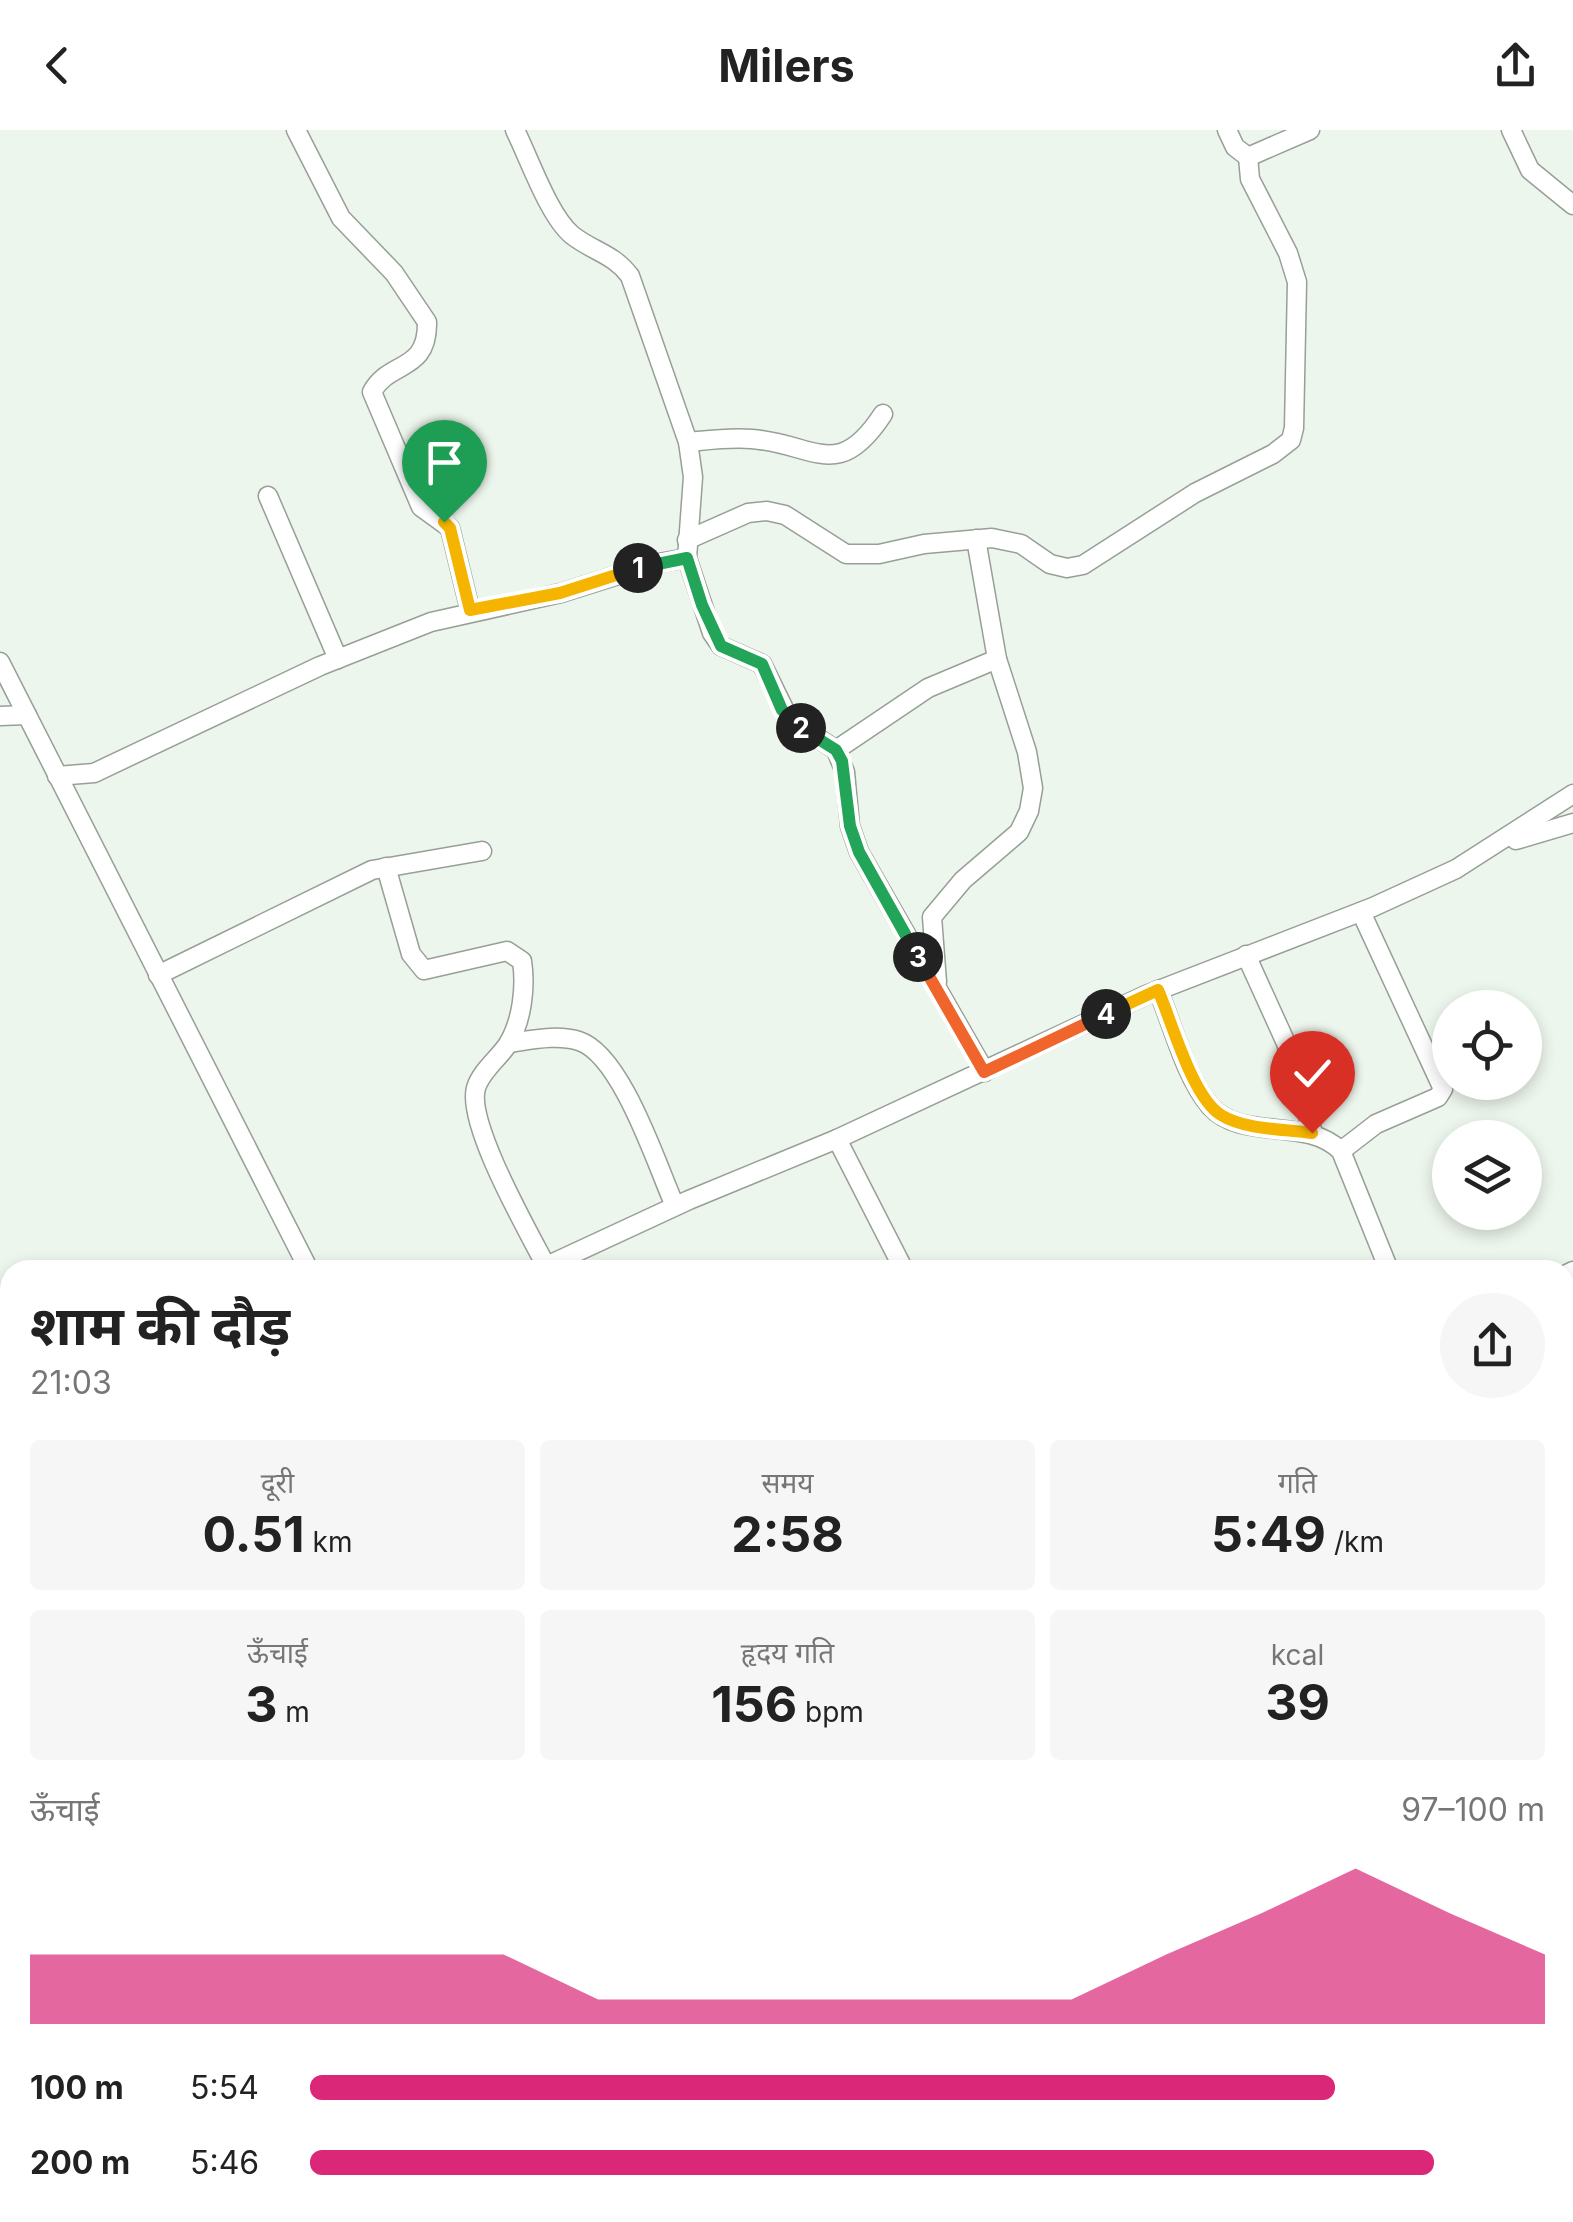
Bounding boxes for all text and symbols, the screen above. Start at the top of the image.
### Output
icon: back [30,38,85,93]
text: Milers [718,38,855,93]
icon: share [1488,38,1543,93]
pin [402,420,487,523]
icon: arrive [417,435,472,490]
pin: 1 [613,543,663,593]
text: 1 [632,551,644,585]
pin: 2 [776,703,826,753]
text: 2 [792,711,810,745]
pin: 3 [893,932,943,982]
text: 3 [909,940,927,974]
pin: 4 [1081,989,1131,1039]
map controls [1432,990,1542,1230]
button: locate [1432,990,1542,1100]
text: 4 [1097,997,1115,1031]
pin [1270,1031,1355,1134]
icon: check [1285,1046,1340,1101]
button: layers [1432,1120,1542,1230]
text: शाम की दौड़ [30,1292,290,1358]
button: share [1440,1293,1545,1398]
text: 21:03 [30,1363,112,1402]
text: दूरी [261,1466,294,1500]
text: समय [762,1466,813,1500]
text: गति [1278,1466,1317,1500]
text: 0.51 [203,1504,305,1564]
text: 2:58 [731,1504,844,1564]
text: 5:49 [1211,1504,1326,1564]
text: km [305,1525,352,1559]
text: /km [1326,1525,1384,1559]
text: ऊँचाई [247,1636,308,1670]
text: हृदय गति [741,1636,834,1670]
text: kcal [1271,1638,1324,1672]
text: 39 [1265,1672,1330,1732]
text: 3 [245,1674,277,1734]
text: 156 [711,1674,797,1734]
text: m [277,1695,310,1729]
text: bpm [797,1695,864,1729]
text: ऊँचाई [30,1790,99,1829]
text: 97–100 m [1401,1790,1545,1829]
text: 100 m [30,2068,124,2107]
text: 5:54 [190,2068,259,2107]
text: 200 m [30,2143,130,2182]
text: 5:46 [190,2143,259,2182]

